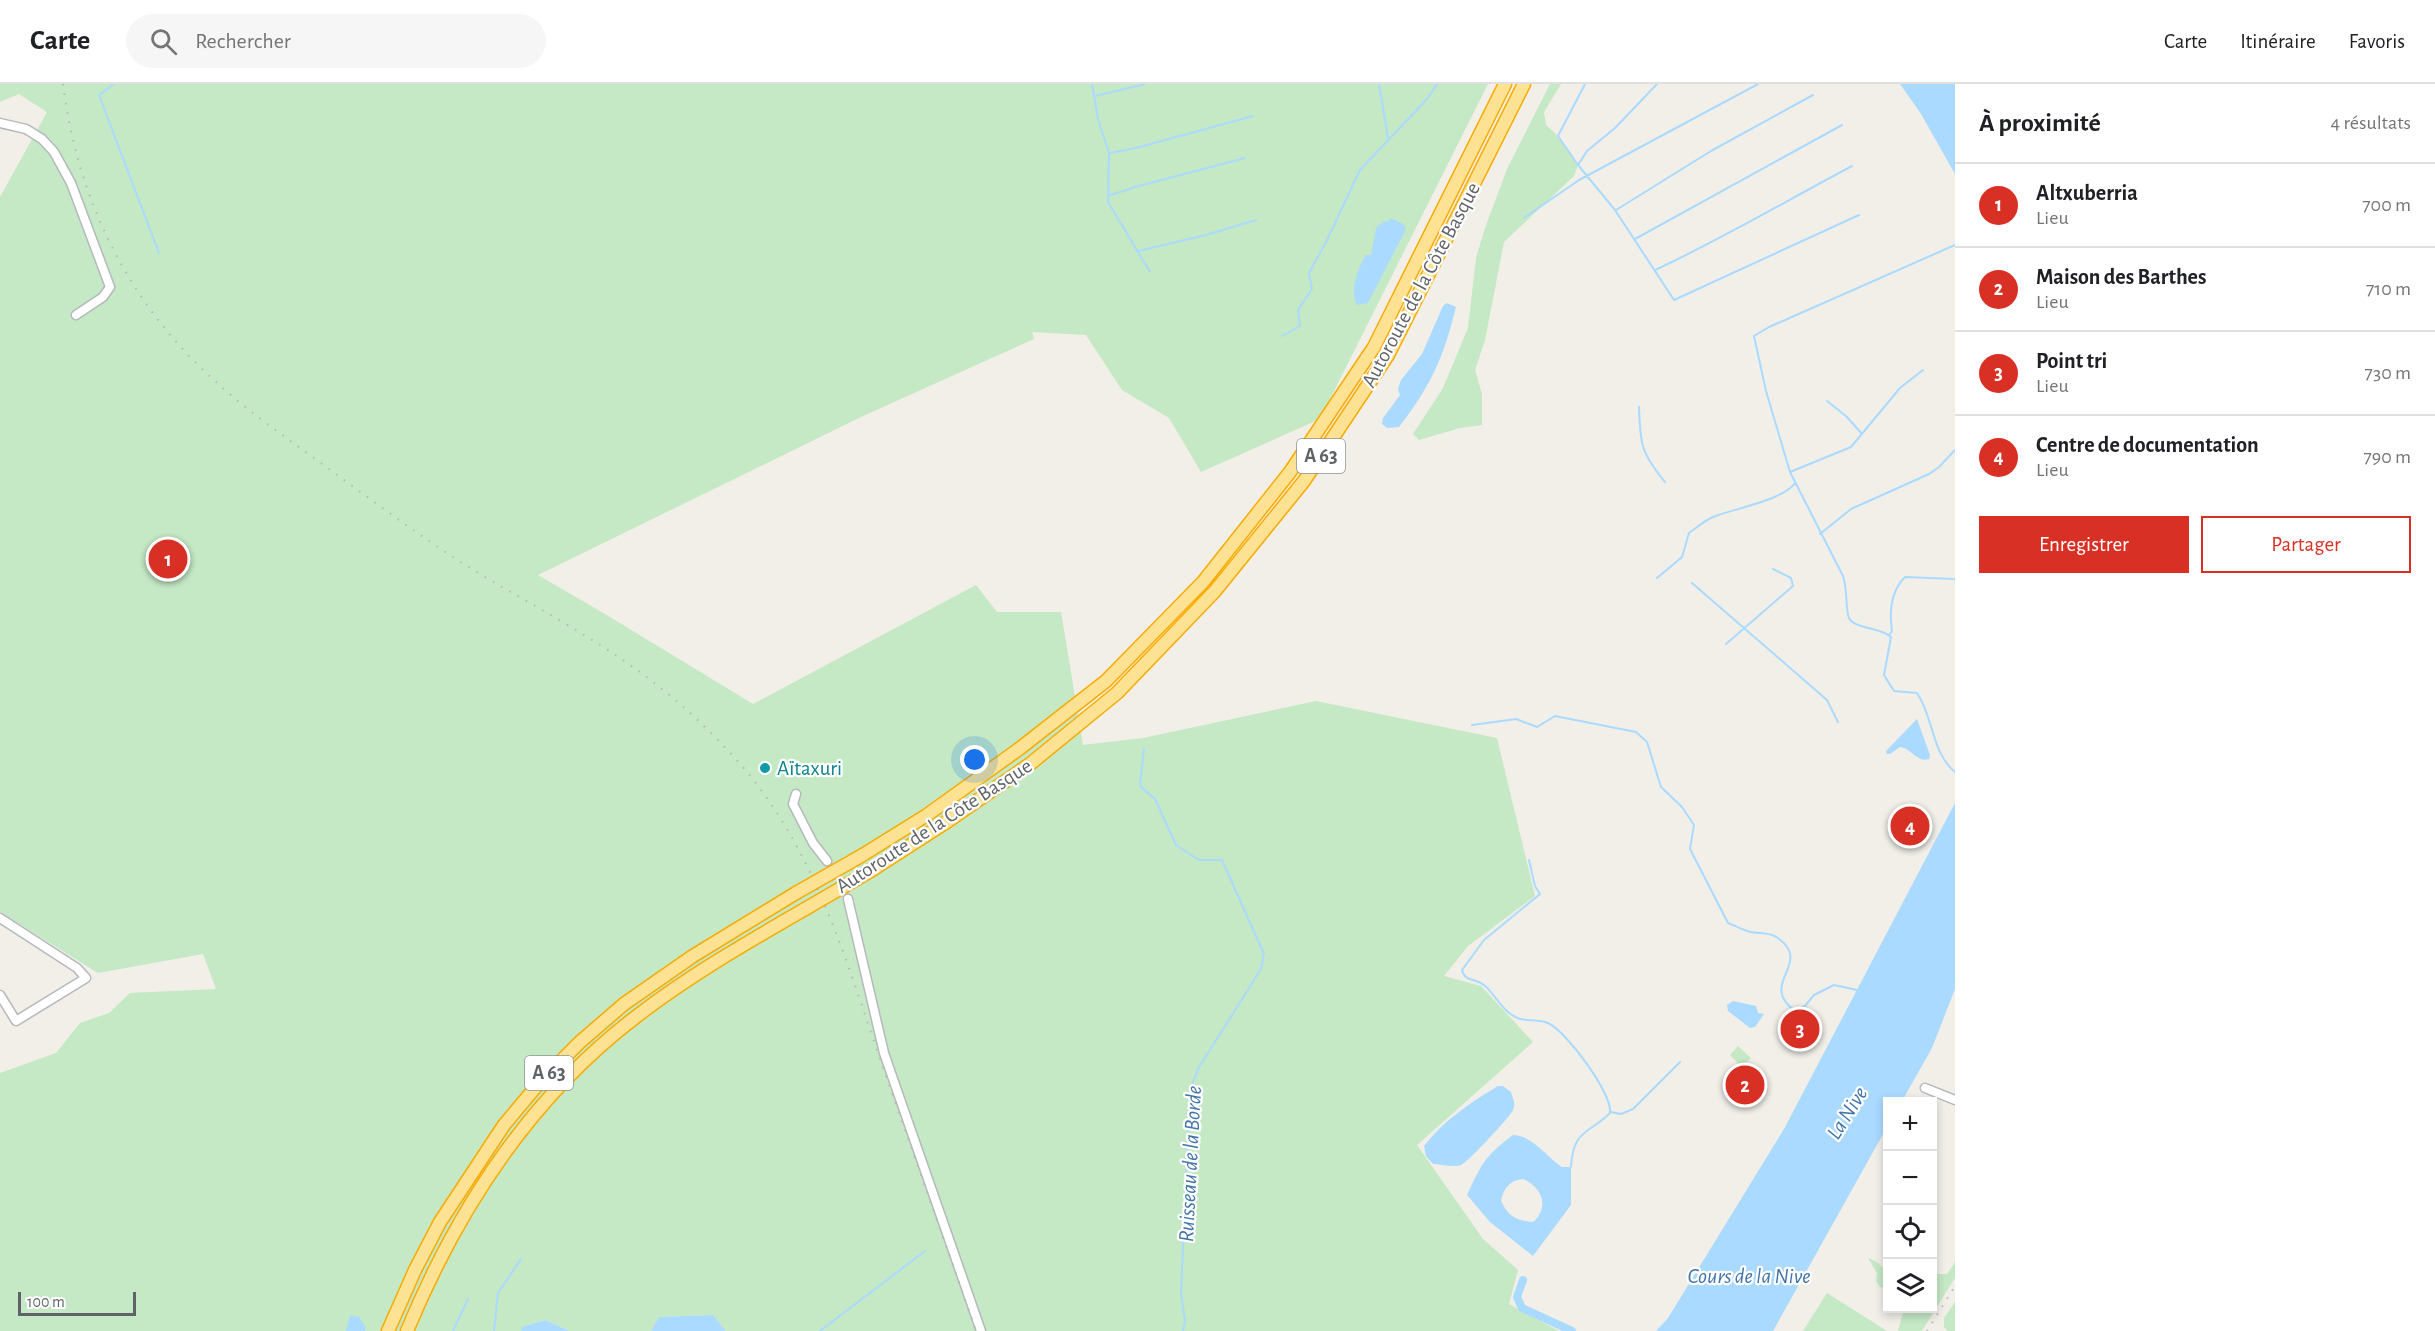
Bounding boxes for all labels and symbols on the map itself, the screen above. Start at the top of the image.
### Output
street label: Autoroute de la Côte Basque [1358,179,1484,391]
road number: A 63 [1297,439,1345,473]
pin: 1 [148,536,188,582]
your location [960,745,989,774]
street label: Autoroute de la Côte Basque [832,755,1036,897]
place label: Aïtaxuri [777,758,842,779]
marker: Aïtaxuri [758,761,772,775]
pin: 4 [1890,804,1930,848]
pin: 3 [1780,1006,1820,1052]
road number: A 63 [525,1056,573,1090]
pin: 2 [1726,1062,1764,1108]
water label: La Nive [1822,1083,1872,1143]
water label: Ruisseau de la Borde [1175,1085,1205,1243]
water label: Cours de la Nive [1688,1265,1810,1287]
scale bar [18,1289,136,1316]

